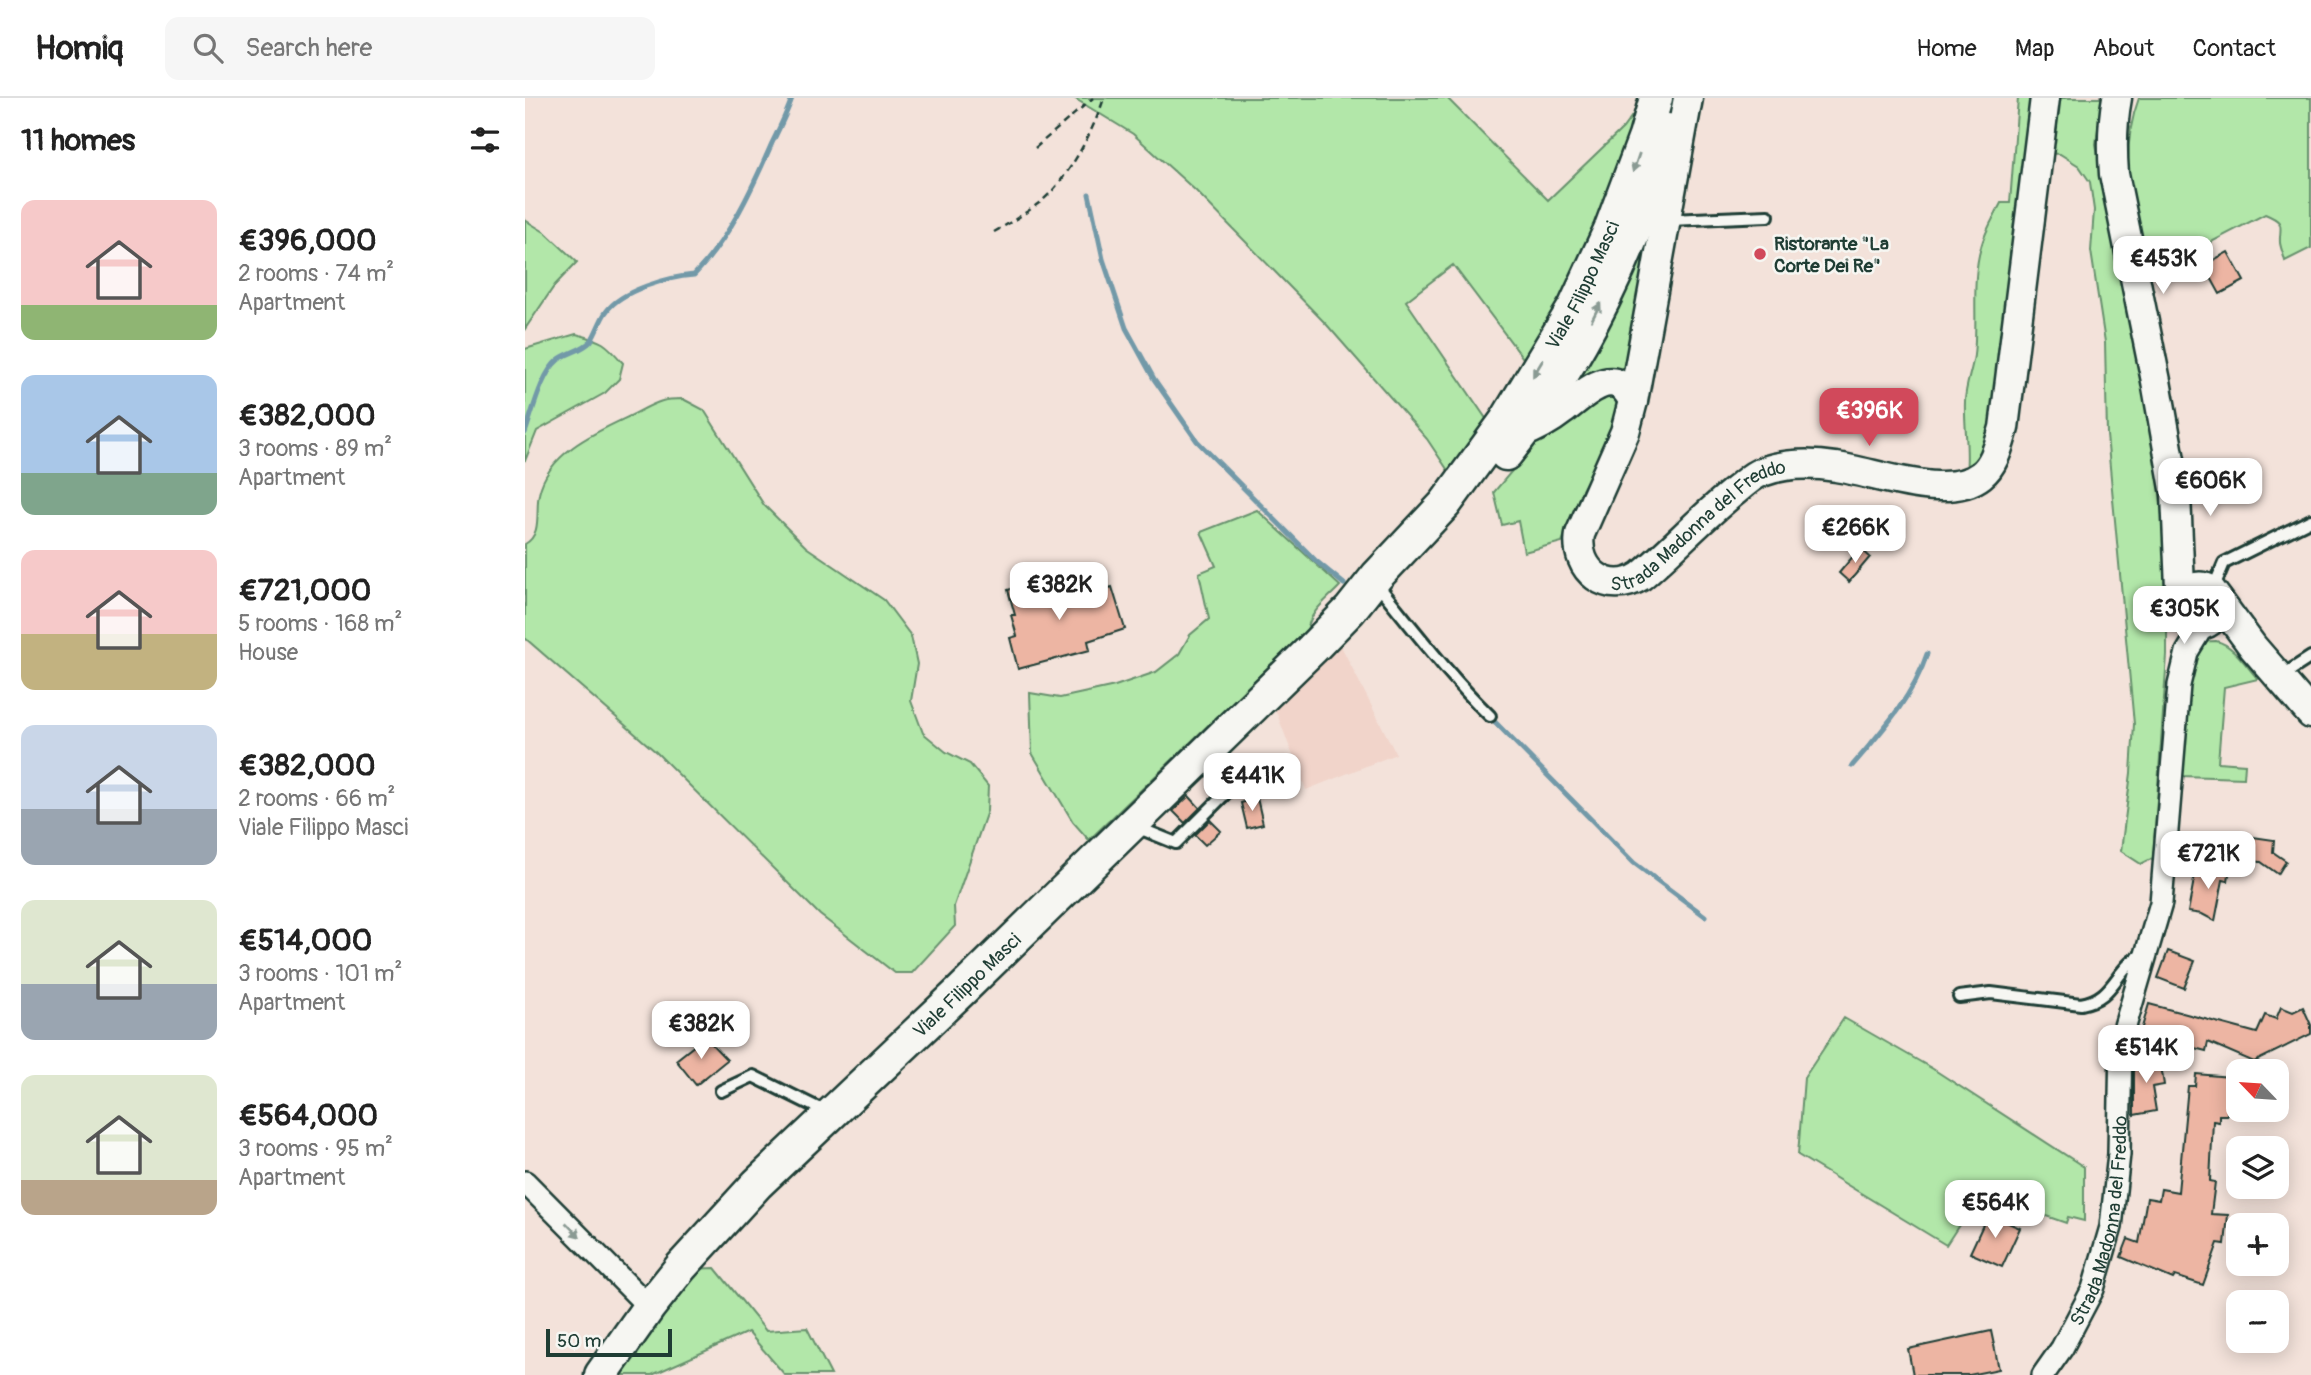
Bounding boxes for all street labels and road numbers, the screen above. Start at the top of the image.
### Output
street label: Viale Filippo Masci [1541,218,1625,354]
street label: Strada Madonna del Freddo [1610,455,1788,597]
street label: Viale Filippo Masci [908,928,1026,1043]
street label: Strada Madonna del Freddo [2065,1116,2133,1330]

